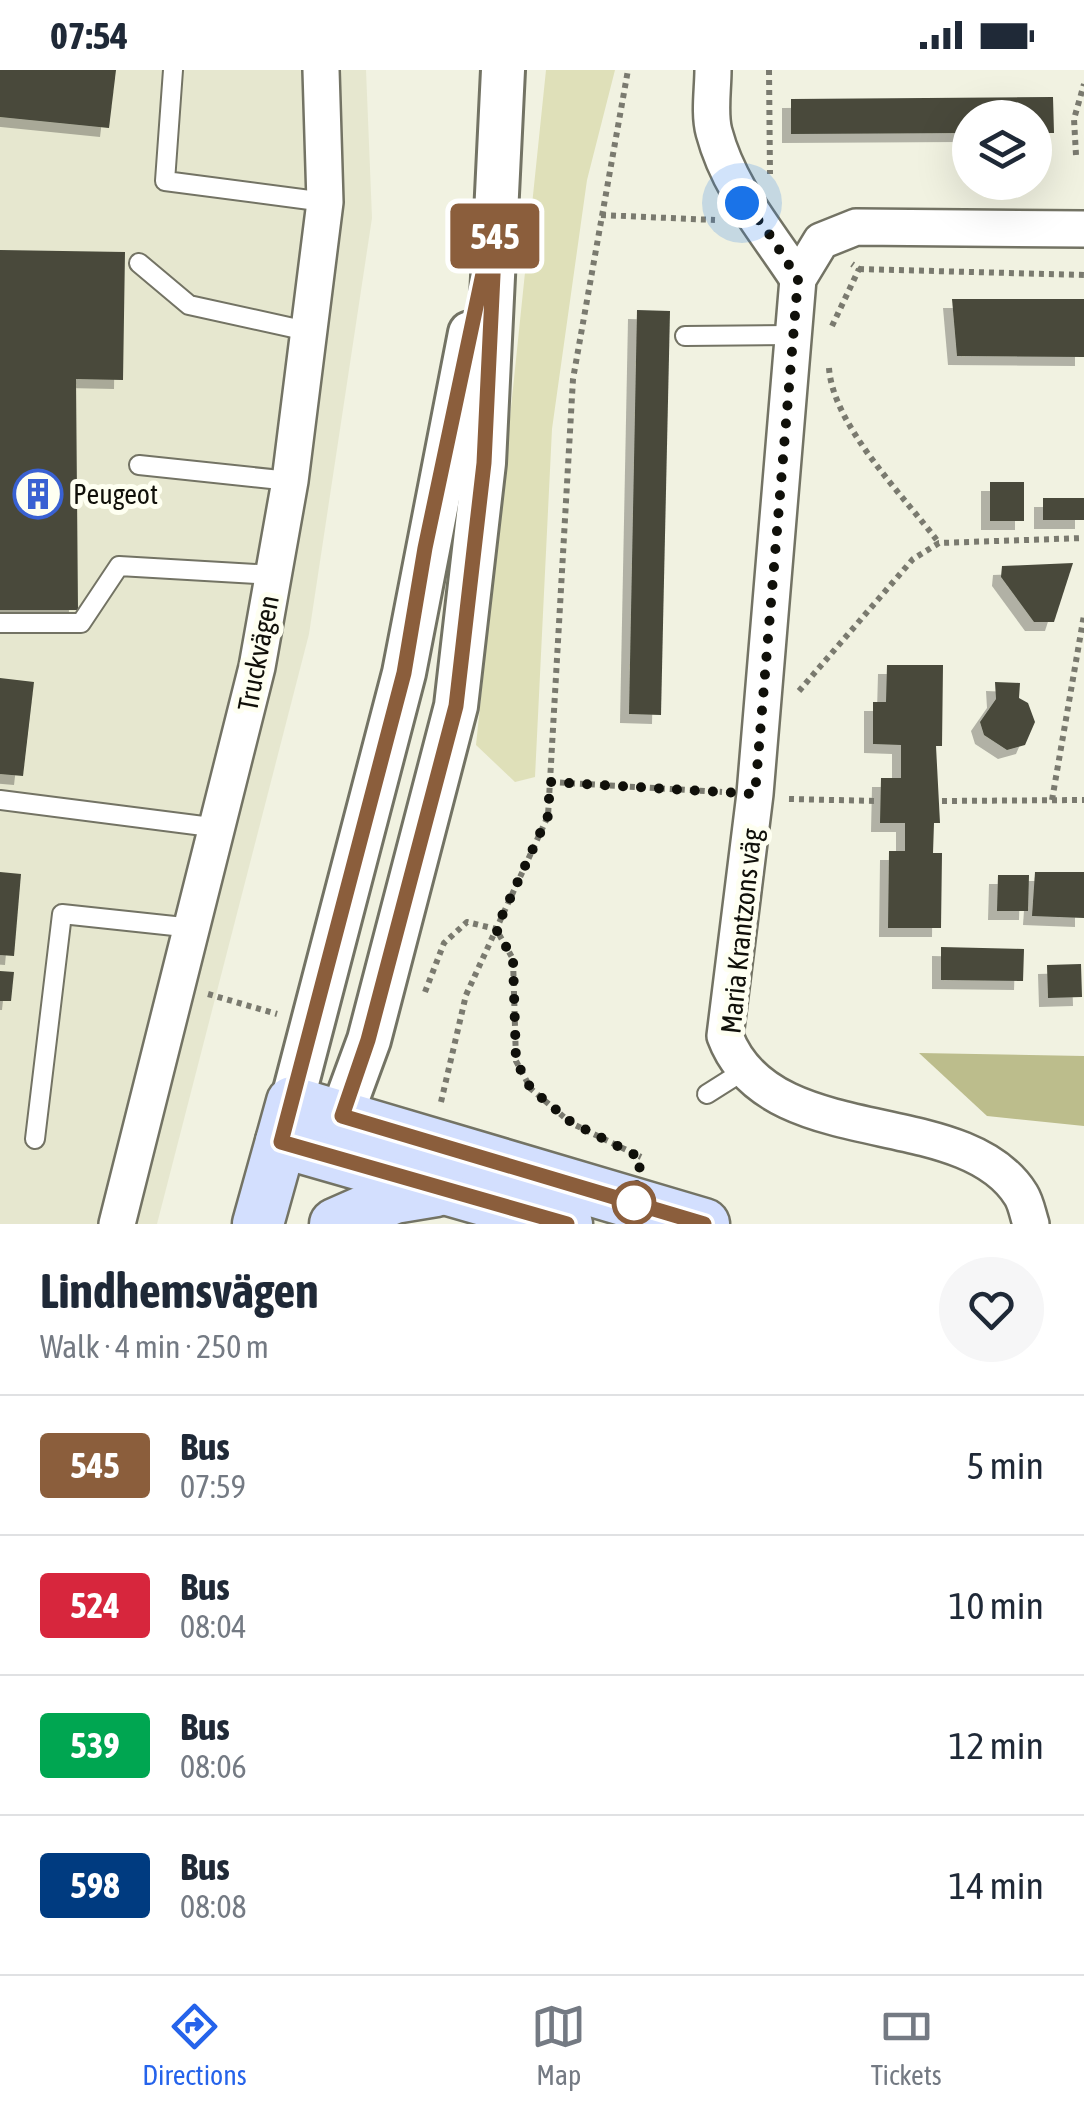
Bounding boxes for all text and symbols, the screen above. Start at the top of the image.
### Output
text: 07:54 [50,14,128,57]
map controls [952,100,1052,200]
button: layers [952,100,1052,200]
your location [717,178,767,228]
line badge: 545 [438,204,552,268]
text: 545 [470,216,520,256]
building icon: Peugeot [12,468,64,520]
place label: Peugeot [73,478,158,510]
street label: Truckvägen [231,592,285,714]
street label: Maria Krantzons väg [714,827,768,1035]
unlabelled marker [613,1182,655,1224]
button: heart [939,1257,1044,1362]
text: Lindhemsvägen [40,1263,319,1318]
text: Walk · 4 min · 250 m [40,1328,269,1365]
text: Bus [180,1425,230,1468]
text: 5 min [966,1444,1044,1487]
text: 545 [70,1445,120,1485]
text: 07:59 [180,1468,246,1505]
text: Bus [180,1565,230,1608]
text: 10 min [949,1584,1044,1627]
text: 524 [70,1585,120,1625]
text: 08:04 [180,1608,247,1645]
text: Bus [180,1705,230,1748]
text: 12 min [949,1724,1044,1767]
text: 539 [70,1725,120,1765]
text: 08:06 [180,1748,247,1785]
text: Bus [180,1845,230,1888]
text: 14 min [949,1864,1044,1907]
text: 598 [70,1865,120,1905]
text: 08:08 [180,1888,247,1925]
tab: Directions [142,1999,247,2091]
tab: Map [531,1999,586,2091]
tab: Tickets [871,1999,942,2091]

